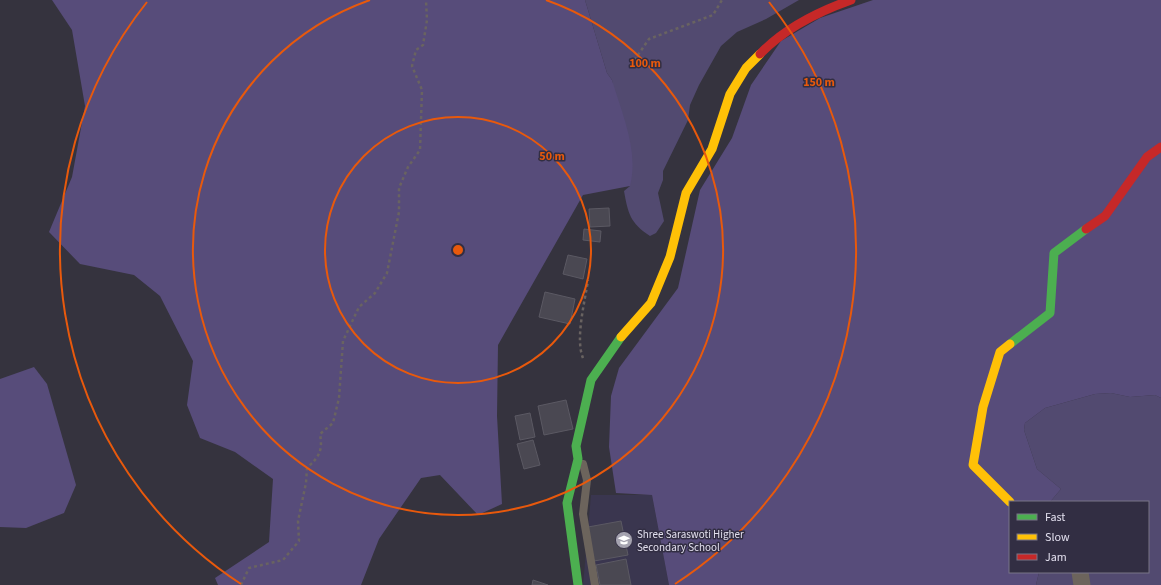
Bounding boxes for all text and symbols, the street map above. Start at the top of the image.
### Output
text: 100 m [629,55,661,72]
text: 150 m [803,74,835,91]
text: 50 m [539,148,565,165]
centre of rings [451,243,465,257]
legend [1009,501,1149,573]
text: Fast [1045,509,1065,526]
place label: Shree Saraswoti Higher Secondary School [637,527,744,555]
text: Slow [1045,529,1070,546]
school or university icon: Shree Saraswoti Higher Secondary School [614,530,634,550]
text: Jam [1045,549,1067,566]

